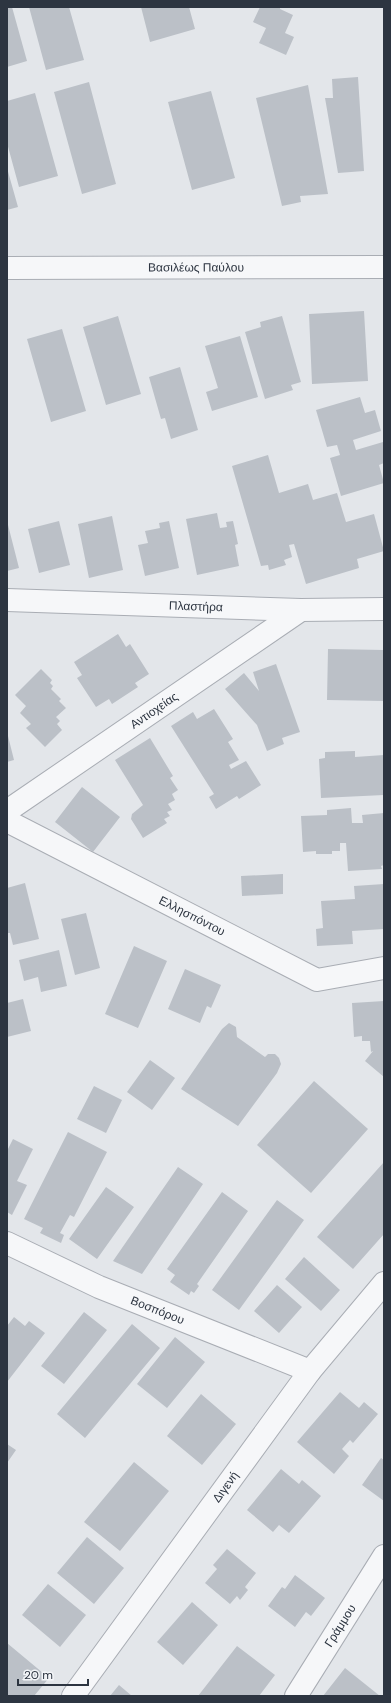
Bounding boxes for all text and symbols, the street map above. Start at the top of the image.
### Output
street label: Βασιλέως Παύλου [148,259,244,276]
street label: Πλαστήρα [169,598,223,615]
street label: Αντιοχείας [127,688,181,733]
street label: Ελλησπόντου [156,892,228,940]
street label: Βοσπόρου [128,1292,187,1328]
street label: Διγενή [209,1468,242,1505]
street label: Γράμμου [321,1601,360,1650]
scale bar [18,1661,88,1687]
text: 20 m [24,1667,53,1683]

